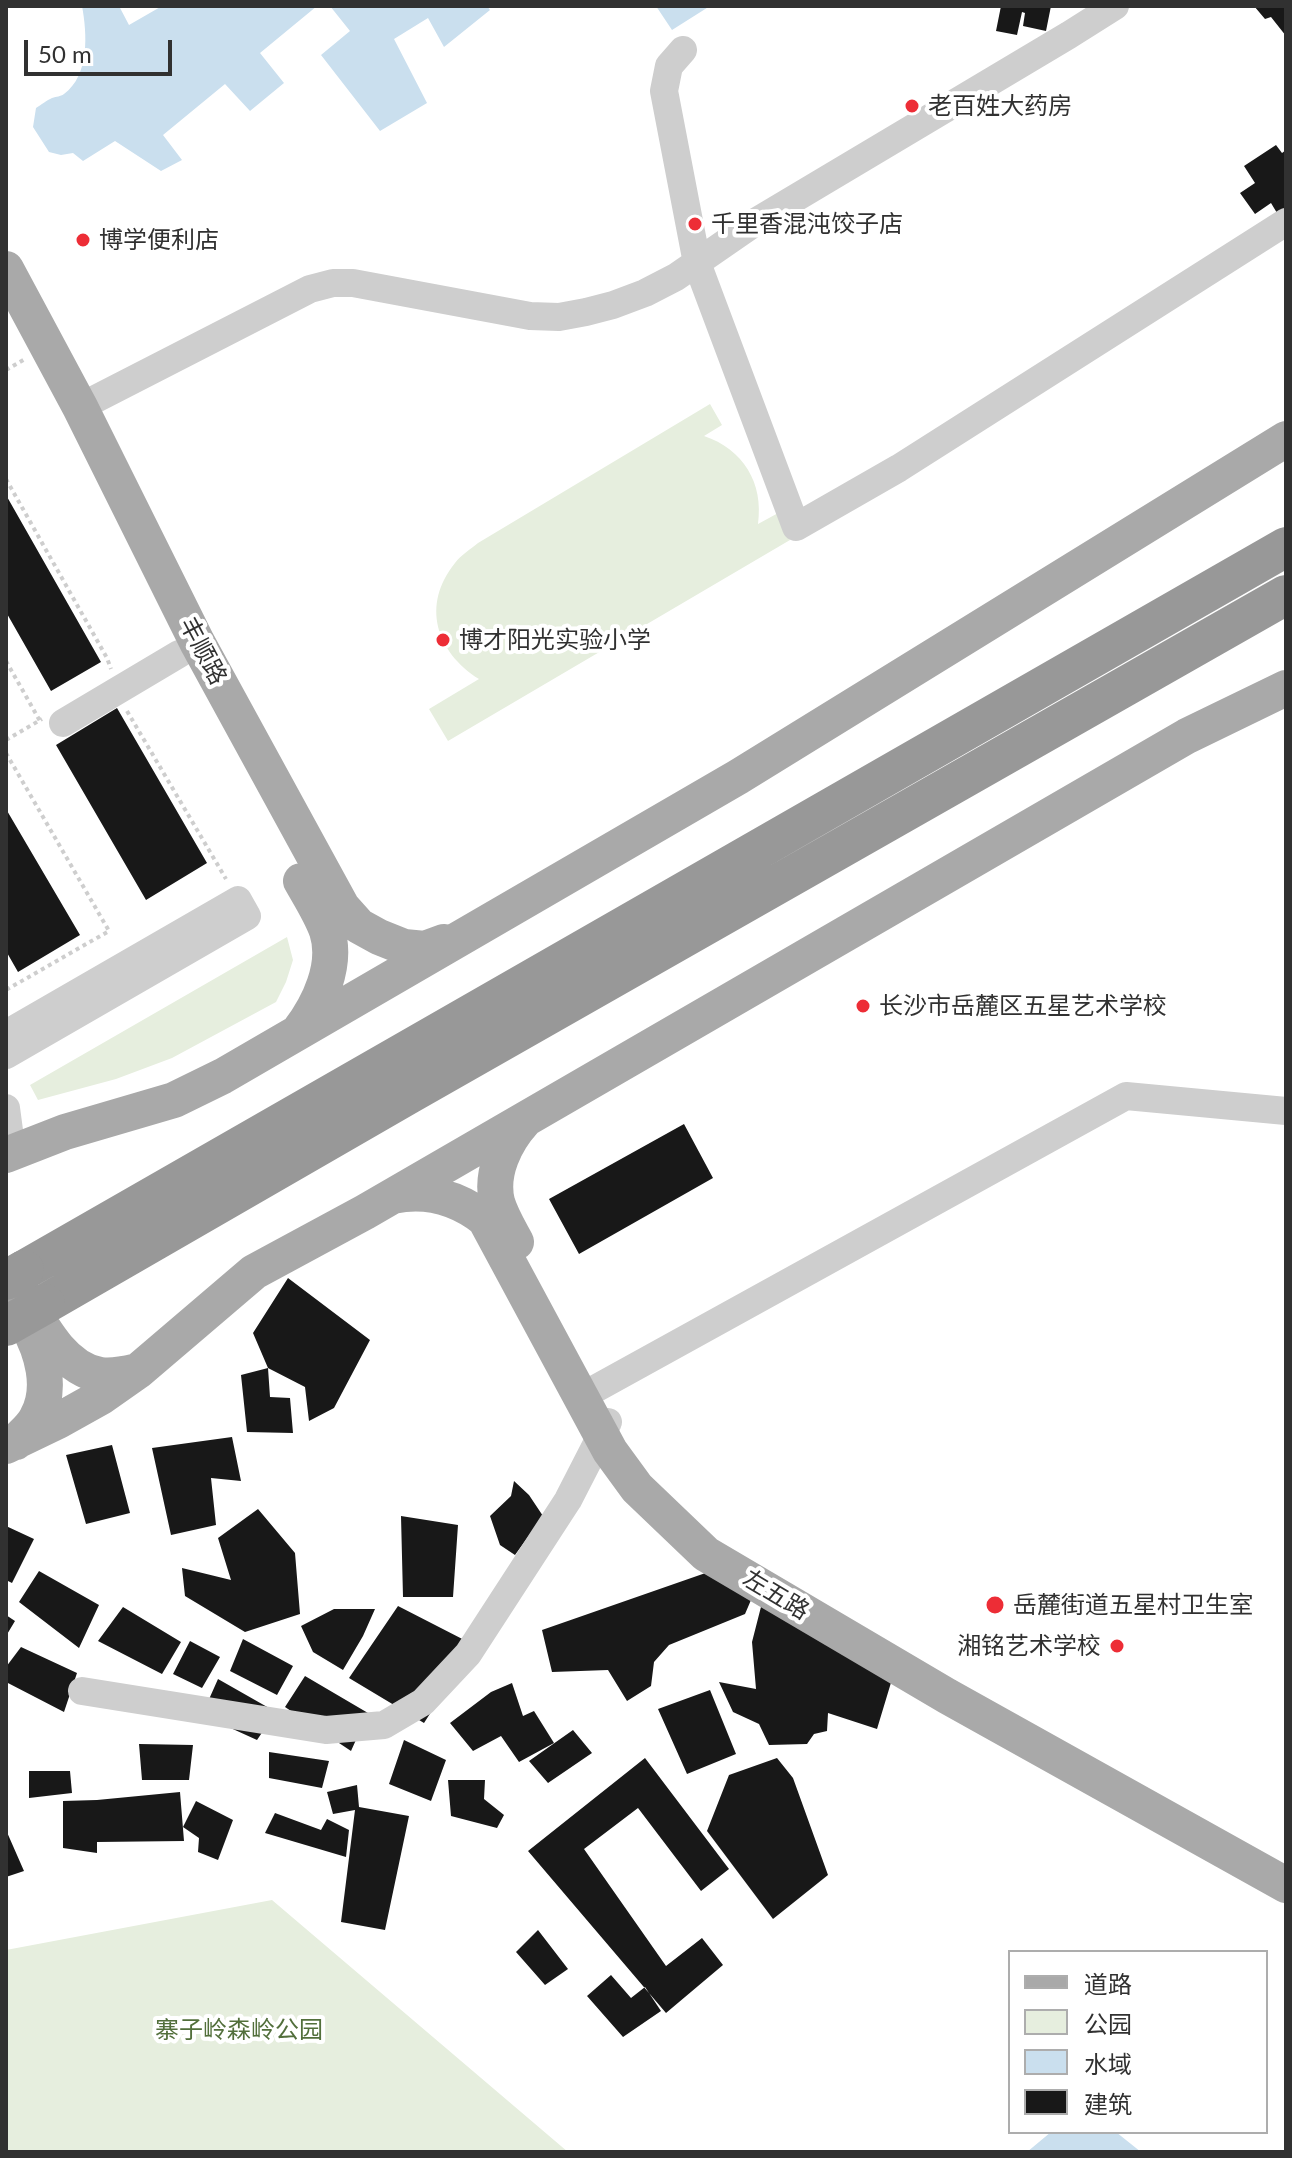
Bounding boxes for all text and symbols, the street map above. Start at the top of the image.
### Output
scale bar [28,24,176,74]
text: 50 m [38,39,92,68]
place label: 老百姓大药房 [928,92,1072,120]
marker: 老百姓大药房 [903,97,921,115]
place label: 千里香混沌饺子店 [711,210,903,238]
marker: 千里香混沌饺子店 [686,215,704,233]
place label: 博学便利店 [99,226,219,254]
marker: 博学便利店 [74,231,92,249]
street label: 丰顺路 [173,612,233,690]
place label: 博才阳光实验小学 [459,626,651,654]
marker: 博才阳光实验小学 [434,631,452,649]
place label: 长沙市岳麓区五星艺术学校 [879,992,1167,1020]
marker: 长沙市岳麓区五星艺术学校 [854,997,872,1015]
street label: 左五路 [738,1564,814,1626]
place label: 岳麓街道五星村卫生室 [1013,1591,1253,1619]
marker: 岳麓街道五星村卫生室 [984,1594,1006,1616]
place label: 湘铭艺术学校 [957,1632,1101,1660]
marker: 湘铭艺术学校 [1108,1637,1126,1655]
legend [1008,1950,1268,2134]
text: 道路 [1084,1969,1132,1998]
text: 公园 [1084,2009,1132,2038]
park label: 寨子岭森岭公园 [155,2016,323,2044]
text: 水域 [1084,2049,1132,2078]
text: 建筑 [1084,2089,1132,2118]

